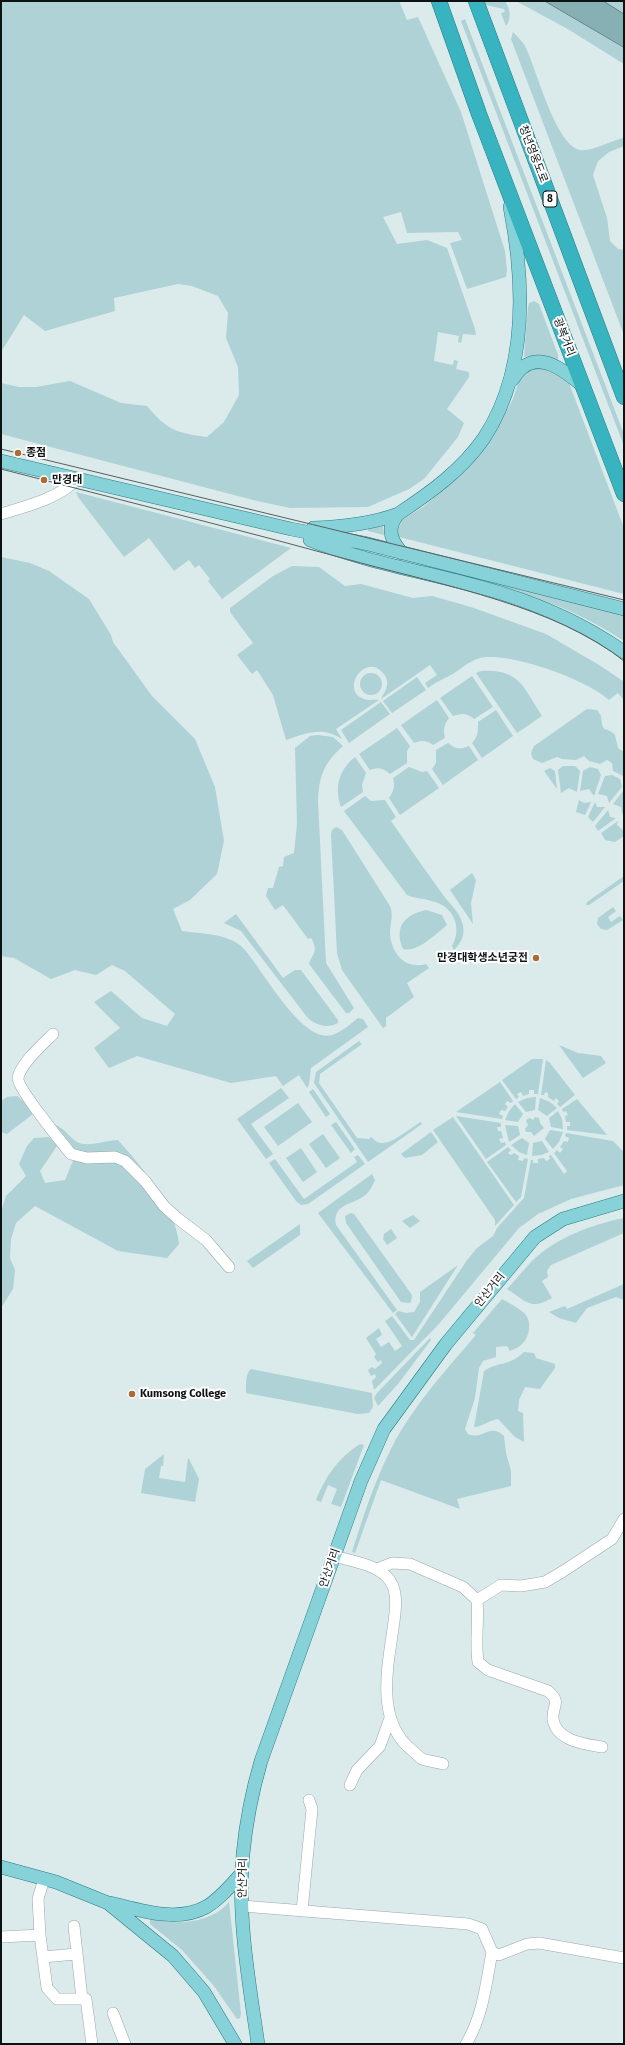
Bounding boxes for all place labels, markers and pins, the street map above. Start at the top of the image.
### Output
place label: 종점 [26,446,46,460]
marker: 종점 [13,448,23,458]
place label: 만경대 [52,473,82,487]
marker: 만경대 [39,475,49,485]
place label: 만경대학생소년궁전 [437,951,528,965]
marker: 만경대학생소년궁전 [531,953,541,963]
place label: Kumsong College [140,1387,226,1401]
marker: Kumsong College [127,1389,137,1399]

